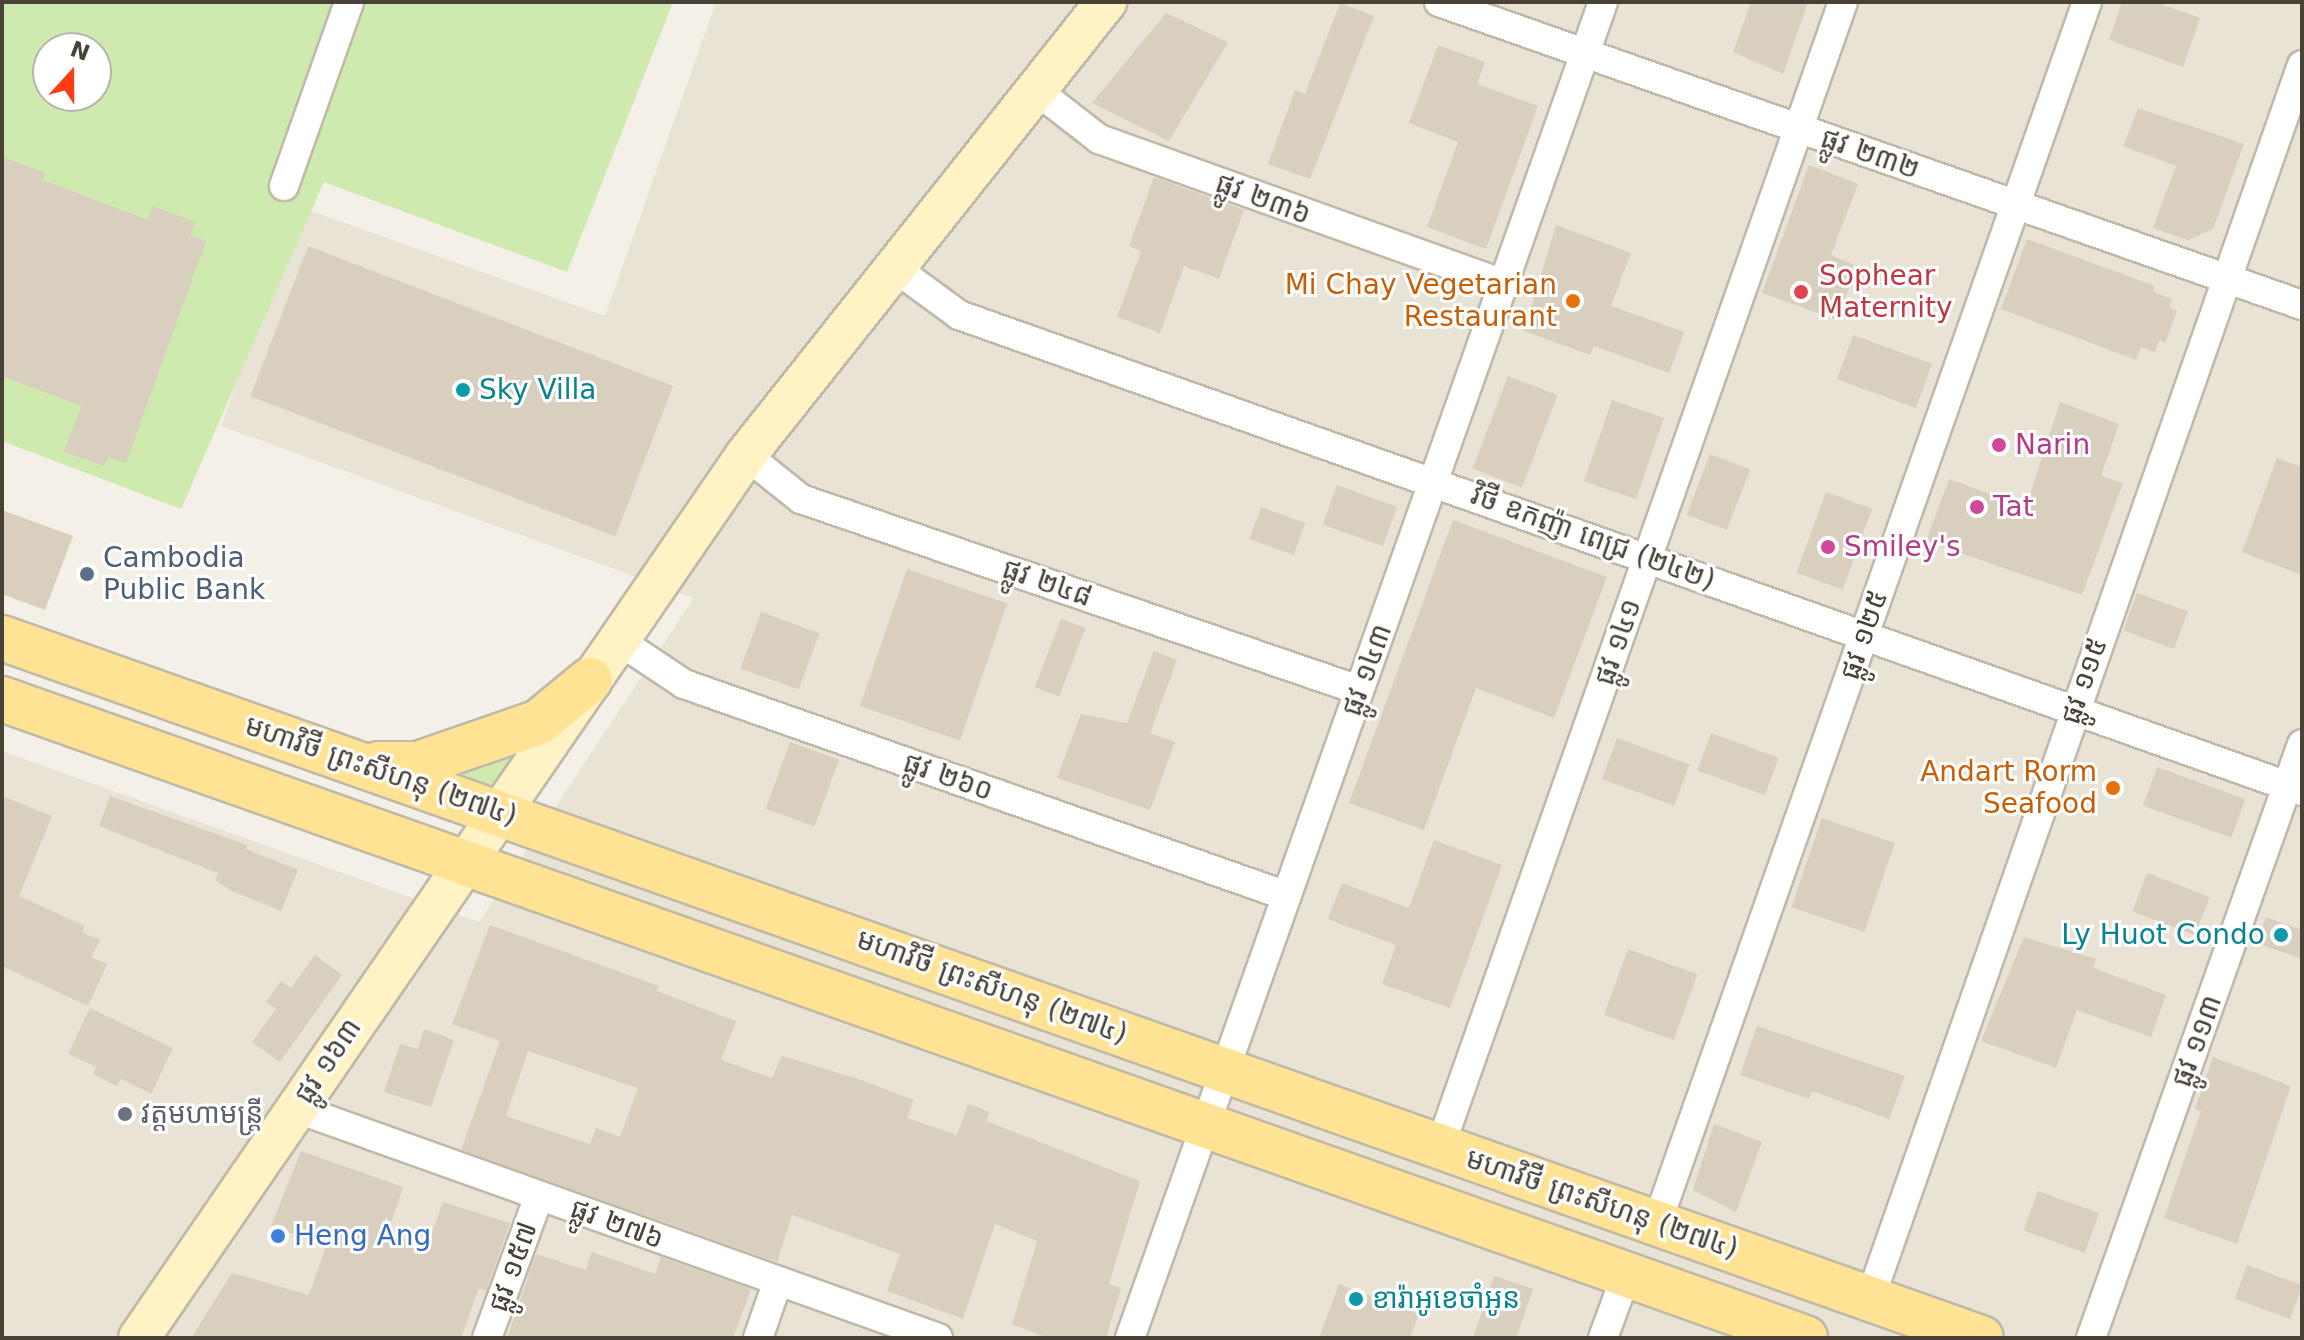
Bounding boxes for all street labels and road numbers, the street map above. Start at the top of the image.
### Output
street label: ផ្លូវ ២៣២ [1816,122,1924,186]
street label: ផ្លូវ ២៣៦ [1211,166,1315,232]
street label: វិថី ឧកញ៉ា ពេជ្រ (២៤២) [1466,478,1720,598]
street label: ផ្លូវ ២៤៨ [998,552,1096,614]
street label: ផ្លូវ ១២៥ [1833,586,1895,684]
street label: ផ្លូវ ១៤១ [1588,594,1648,690]
street label: ផ្លូវ ១៤៣ [1335,619,1399,721]
street label: ផ្លូវ ១១៥ [2054,633,2114,729]
street label: មហាវិថី ព្រះសីហនុ (២៧៤) [241,709,521,833]
street label: ផ្លូវ ២៦០ [899,746,997,808]
street label: មហាវិថី ព្រះសីហនុ (២៧៤) [852,922,1132,1052]
street label: ផ្លូវ ១១៣ [2165,990,2229,1092]
street label: ផ្លូវ ១៦៣ [287,1012,369,1110]
street label: មហាវិថី ព្រះសីហនុ (២៧៤) [1462,1142,1742,1266]
street label: ផ្លូវ ២៧៦ [566,1192,668,1256]
street label: ផ្លូវ ១៥៧ [481,1217,545,1317]

